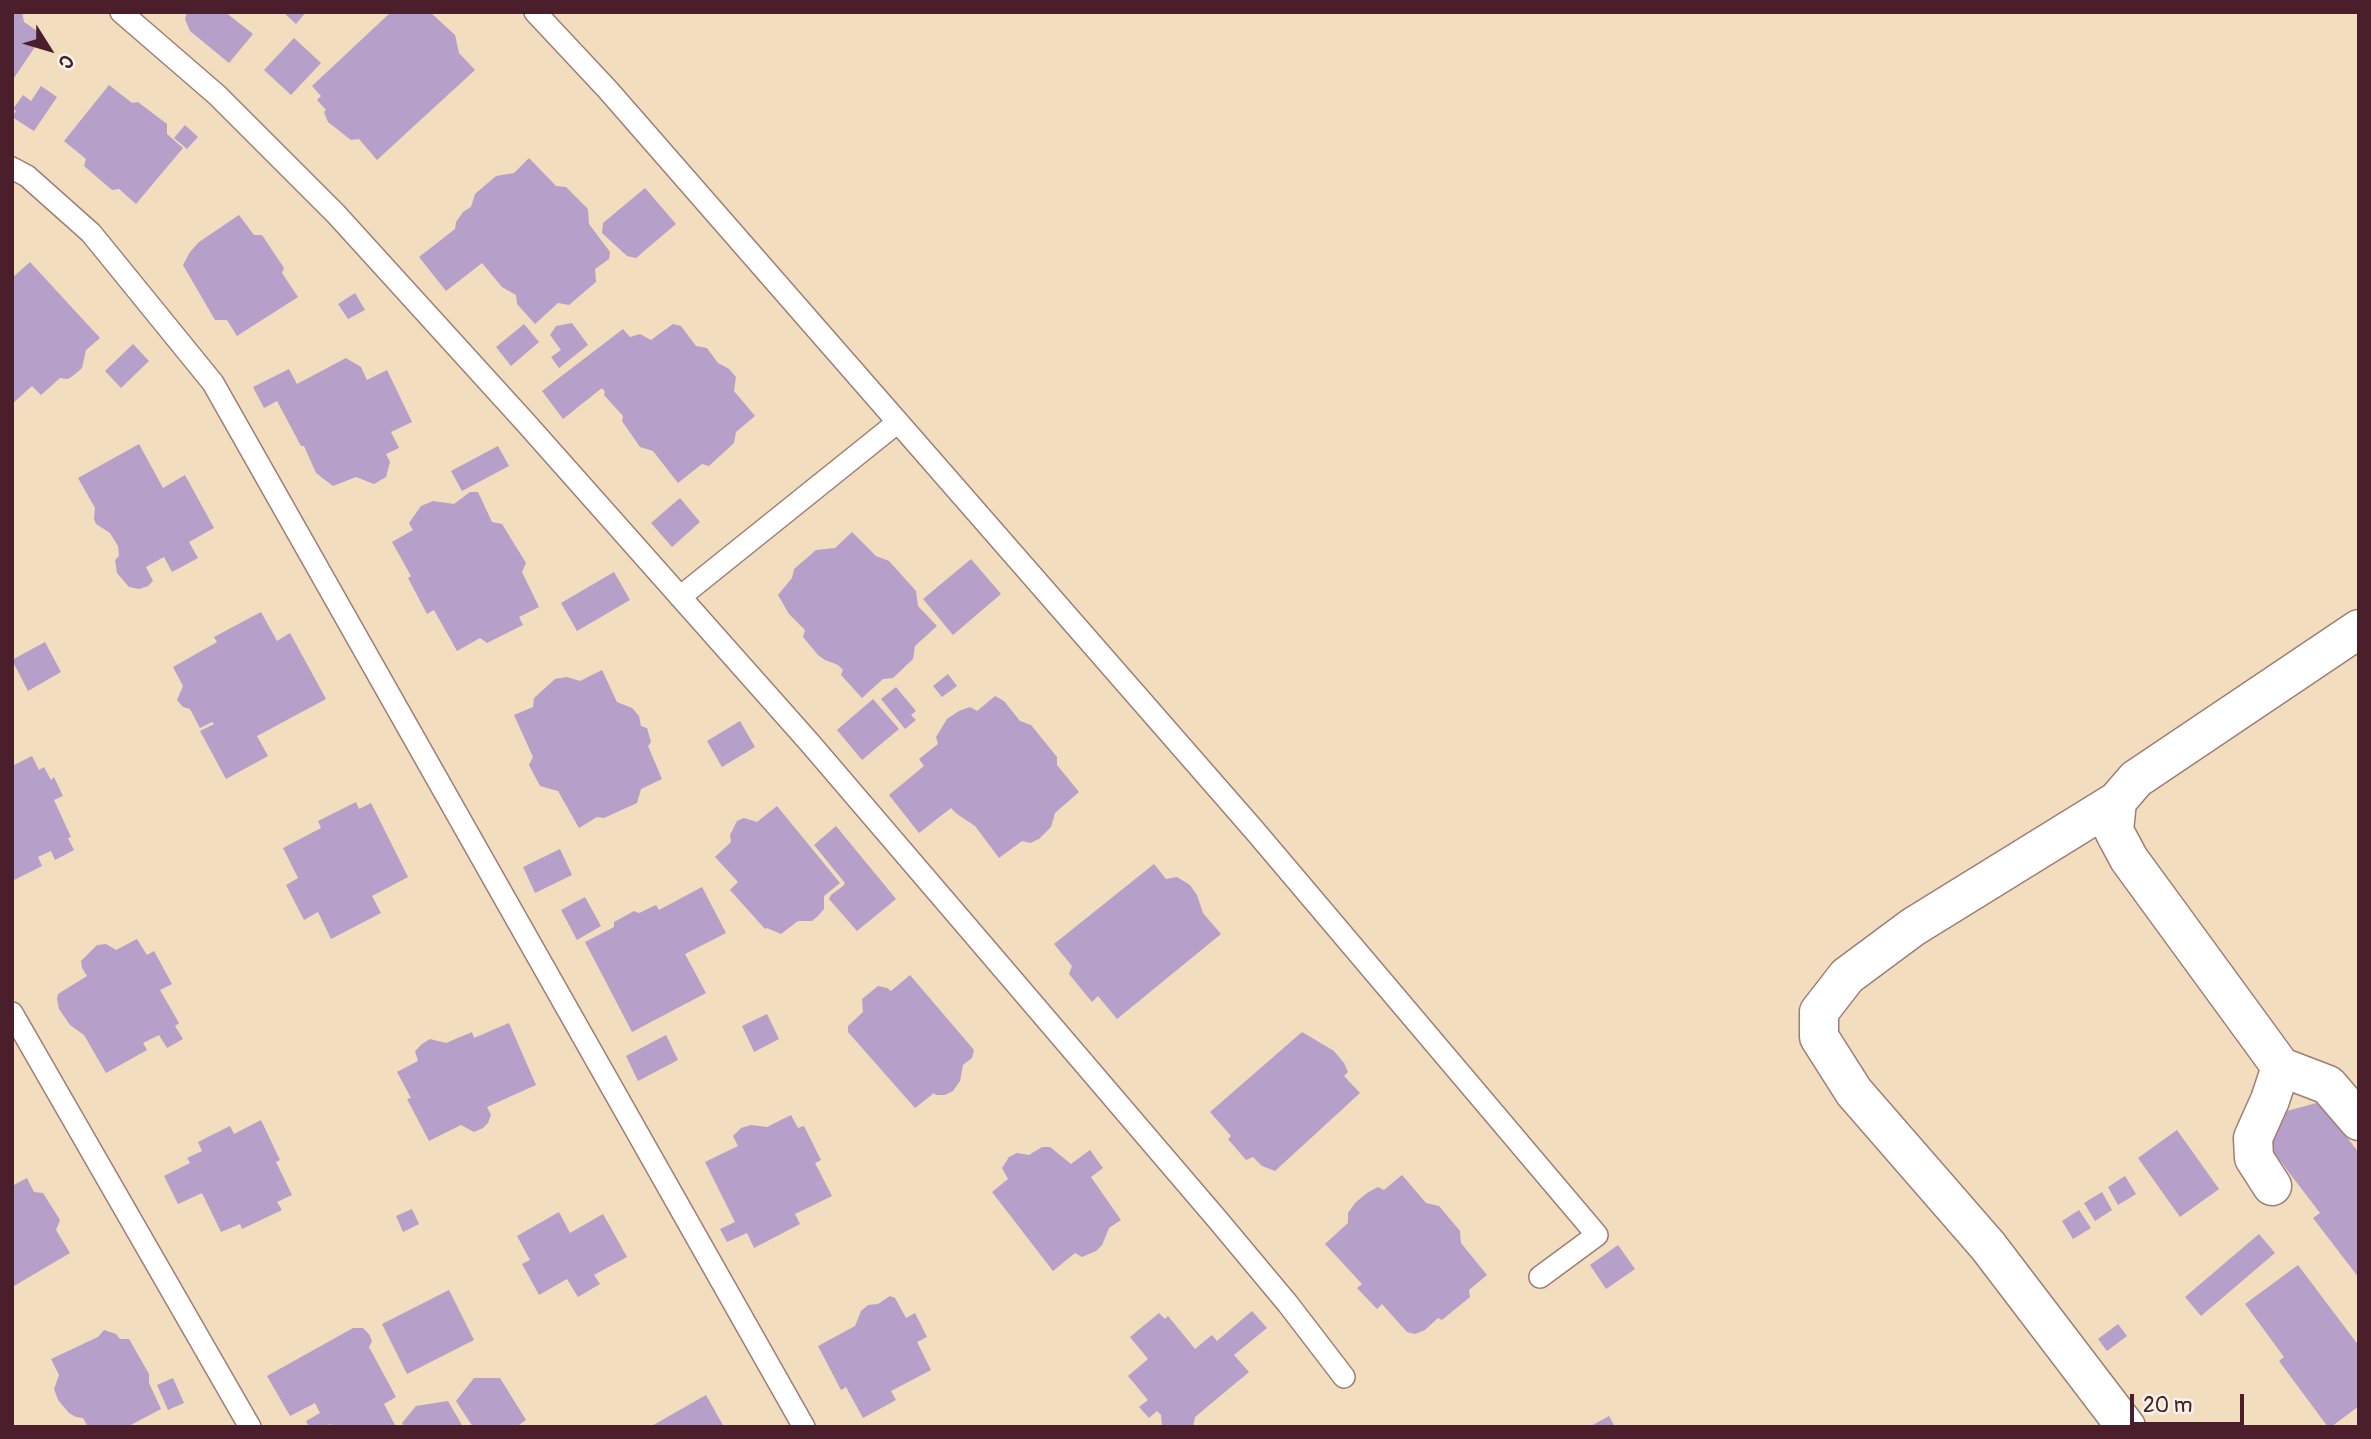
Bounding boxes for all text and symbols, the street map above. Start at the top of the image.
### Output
north arrow [14,14,84,84]
text: С [53,50,79,74]
scale bar [2133,1380,2247,1424]
text: 20 m [2143,1392,2192,1419]

